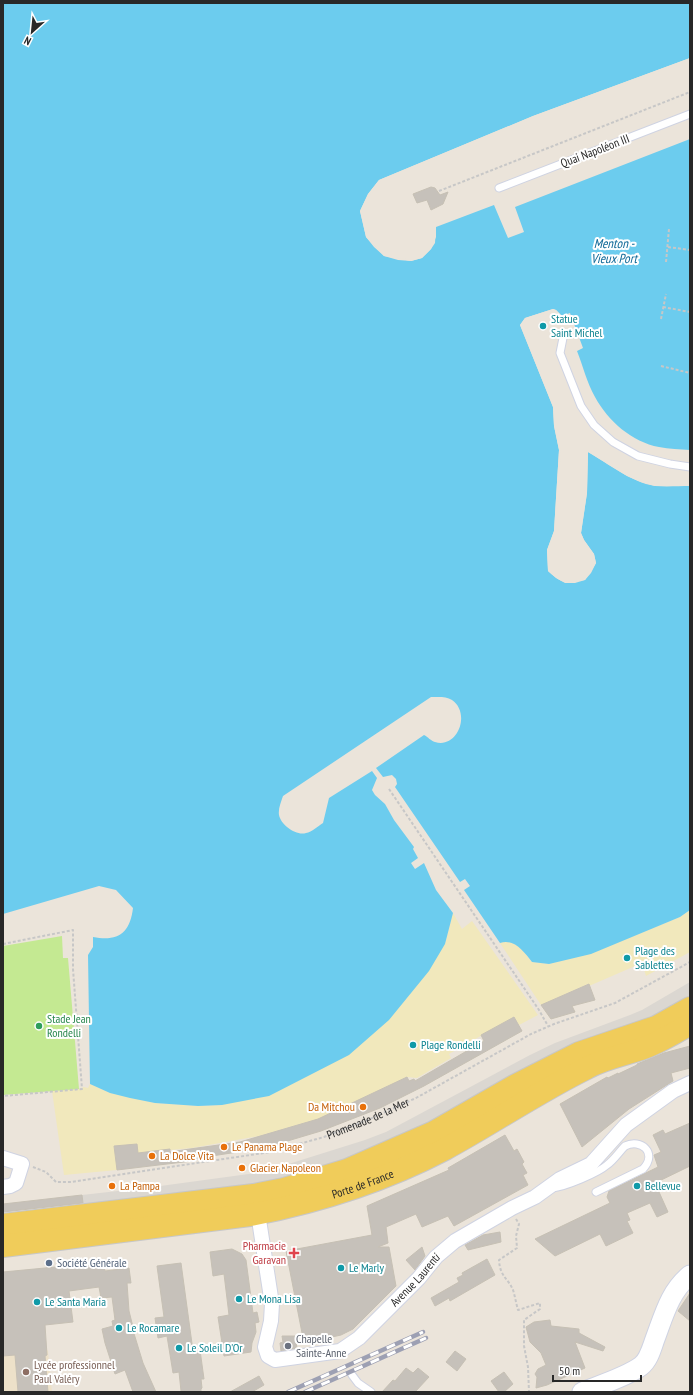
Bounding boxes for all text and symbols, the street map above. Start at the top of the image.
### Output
north arrow [12,12,52,52]
text: N [22,33,33,48]
street label: Quai Napoléon III [558,131,631,171]
water label: Menton - Vieux Port [591,235,639,267]
place label: Statue Saint Michel [551,311,602,340]
marker: Statue Saint Michel [538,321,548,331]
place label: Plage des Sablettes [635,943,675,972]
marker: Plage des Sablettes [622,953,632,963]
place label: Stade Jean Rondelli [47,1011,91,1040]
marker: Stade Jean Rondelli [34,1021,44,1031]
place label: Plage Rondelli [421,1037,481,1052]
marker: Plage Rondelli [408,1040,418,1050]
street label: Promenade de la Mer [324,1094,412,1142]
place label: Da Mitchou [308,1099,355,1114]
marker: Da Mitchou [358,1102,368,1112]
place label: Le Panama Plage [232,1139,302,1154]
marker: Le Panama Plage [219,1142,229,1152]
place label: La Dolce Vita [160,1148,214,1163]
marker: La Dolce Vita [147,1151,157,1161]
place label: Glacier Napoleon [250,1160,321,1175]
marker: Glacier Napoleon [237,1163,247,1173]
street label: Porte de France [330,1166,396,1202]
place label: La Pampa [120,1178,160,1193]
place label: Bellevue [645,1178,681,1193]
marker: La Pampa [107,1181,117,1191]
marker: Bellevue [632,1181,642,1191]
place label: Pharmacie Garavan [243,1238,286,1267]
marker: Pharmacie Garavan [289,1248,299,1258]
street label: Avenue Laurenti [387,1249,443,1309]
place label: Société Générale [57,1255,127,1270]
marker: Société Générale [44,1258,54,1268]
place label: Le Marly [349,1260,384,1275]
marker: Le Marly [336,1263,346,1273]
place label: Le Mona Lisa [247,1291,301,1306]
place label: Le Santa Maria [45,1294,106,1309]
marker: Le Mona Lisa [234,1294,244,1304]
marker: Le Santa Maria [32,1297,42,1307]
place label: Le Rocamare [127,1320,179,1335]
marker: Le Rocamare [114,1323,124,1333]
place label: Chapelle Sainte-Anne [296,1331,347,1360]
place label: Le Soleil D'Or [187,1340,243,1355]
marker: Chapelle Sainte-Anne [283,1341,293,1351]
marker: Le Soleil D'Or [174,1343,184,1353]
place label: Lycée professionnel Paul Valéry [34,1357,115,1386]
scale bar [553,1357,641,1383]
text: 50 m [559,1363,580,1378]
marker: Lycée professionnel Paul Valéry [21,1367,31,1377]

